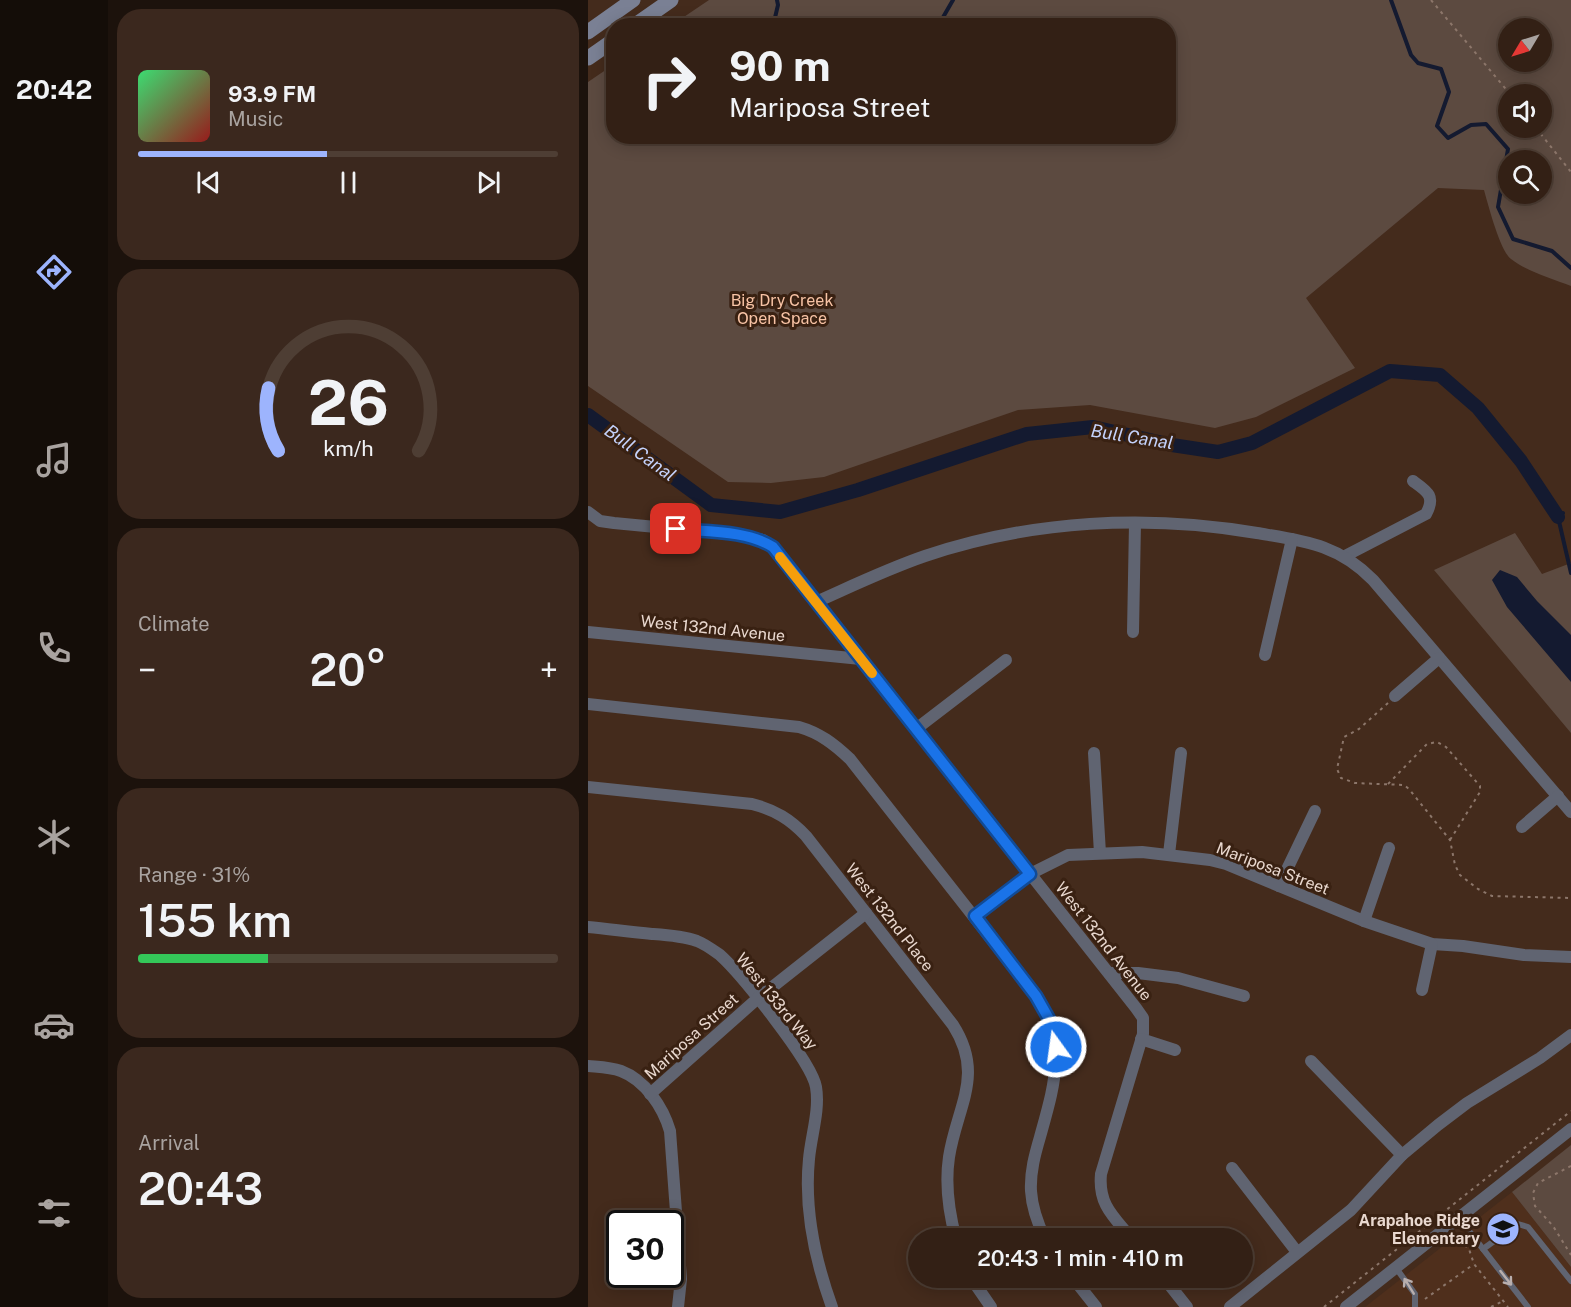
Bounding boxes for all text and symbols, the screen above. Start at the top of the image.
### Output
north arrow [1498,18,1552,72]
map controls [1498,18,1552,204]
text: 90 m [729,41,831,90]
icon: right [630,42,708,120]
text: 20:42 [16,73,92,105]
text: 93.9 FM [228,81,316,107]
button: sound [1498,84,1552,138]
text: Mariposa Street [729,91,931,123]
text: Music [228,107,283,131]
button: search [1498,150,1552,204]
icon: previous [192,166,225,199]
icon: pause [332,166,365,199]
icon: next [472,166,505,199]
icon: directions [33,251,75,293]
park label: Big Dry Creek Open Space [731,291,833,328]
text: 26 [308,366,388,439]
water label: Bull Canal [601,420,680,485]
water label: Bull Canal [1089,420,1175,453]
text: km/h [323,436,373,461]
icon: music [33,439,75,481]
pin [650,503,701,554]
icon: arrive [659,512,692,545]
street label: West 132nd Avenue [640,611,786,646]
text: Climate [138,612,210,636]
icon: phone [33,627,75,669]
text: 20° [309,643,387,696]
text: − [138,651,156,689]
text: + [540,651,558,689]
icon: climate [33,816,75,858]
street label: Mariposa Street [1214,838,1332,899]
street label: West 132nd Place [842,859,938,975]
text: Range · 31% [138,863,250,887]
street label: West 132nd Avenue [1051,878,1156,1004]
text: 155 km [138,894,292,947]
street label: West 133rd Way [732,949,822,1054]
street label: Mariposa Street [641,989,742,1083]
icon: car [33,1004,75,1046]
position arrow [1024,1015,1088,1079]
text: Arrival [138,1131,200,1155]
text: 20:43 [138,1162,263,1215]
icon: filters [33,1192,75,1234]
speed limit sign: 30 [606,1210,684,1288]
place label: Arapahoe Ridge Elementary [1359,1211,1480,1248]
school or university icon: Arapahoe Ridge Elementary [1485,1211,1521,1247]
text: 20:43 · 1 min · 410 m [977,1245,1184,1271]
one-way arrow [1499,1270,1512,1286]
one-way arrow [1403,1278,1415,1295]

